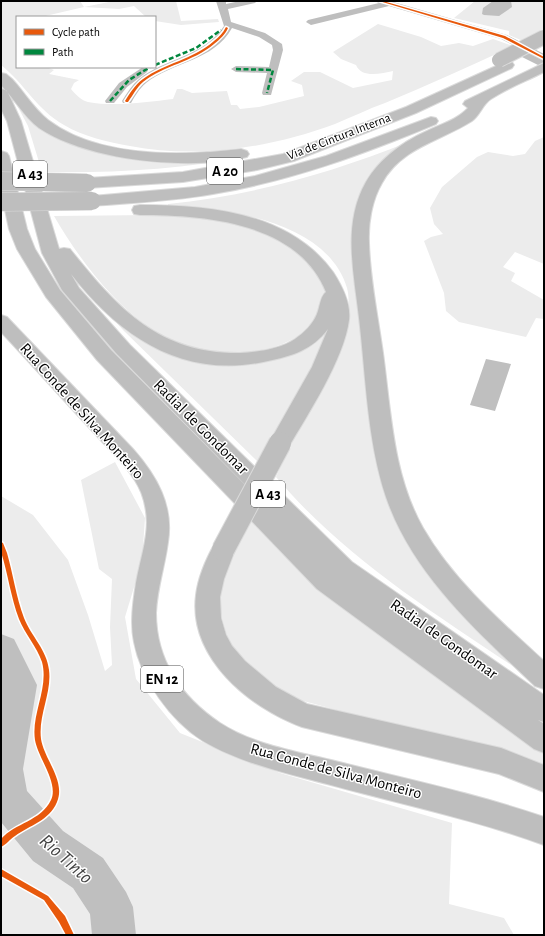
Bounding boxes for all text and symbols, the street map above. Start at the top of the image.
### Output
legend [16,16,156,68]
text: Cycle path [52,26,100,39]
text: Path [52,46,74,58]
street label: Via de Cintura Interna [285,111,393,163]
road number: A 20 [207,158,243,184]
road number: A 43 [13,161,47,187]
street label: Rua Conde de Silva Monteiro [17,340,147,482]
street label: Radial de Gondomar [151,377,252,478]
road number: A 43 [251,481,285,507]
street label: Radial de Gondomar [387,596,501,682]
road number: EN 12 [141,666,183,692]
street label: Rua Conde de Silva Monteiro [249,740,424,802]
water label: Rio Tinto [36,830,96,888]

